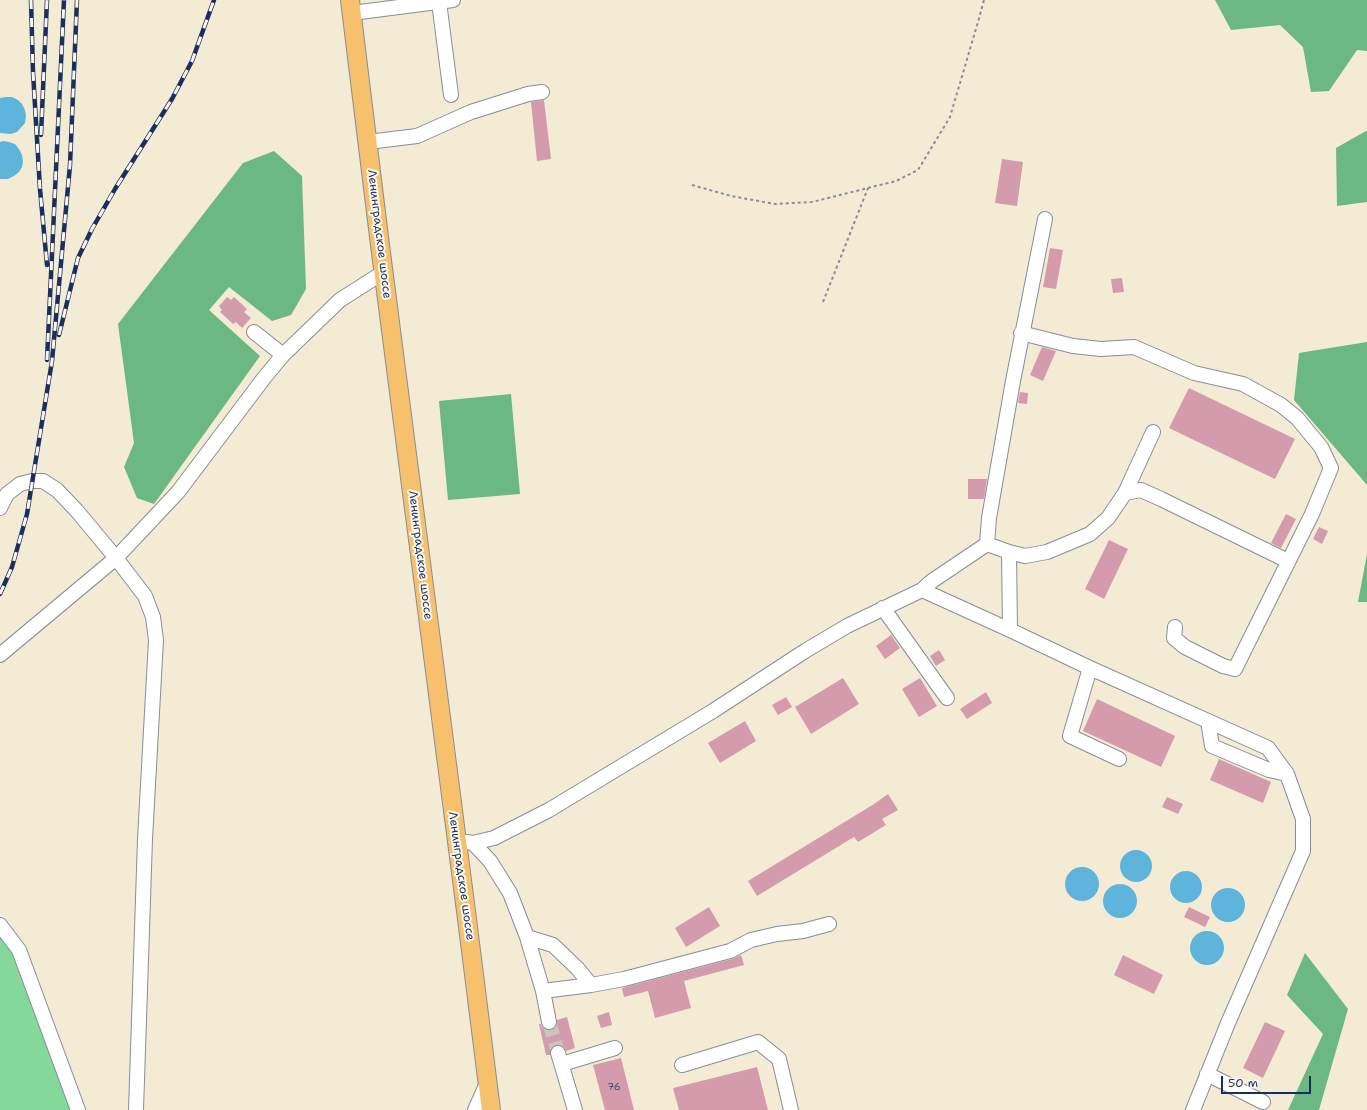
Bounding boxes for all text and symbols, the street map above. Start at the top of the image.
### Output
street label: Ленинградское шоссе [364,169,394,299]
street label: Ленинградское шоссе [405,490,435,620]
street label: Ленинградское шоссе [445,811,477,941]
scale bar [1223,1068,1313,1094]
text: 50 m [1228,1075,1258,1091]
house number: 76 [607,1081,621,1093]

